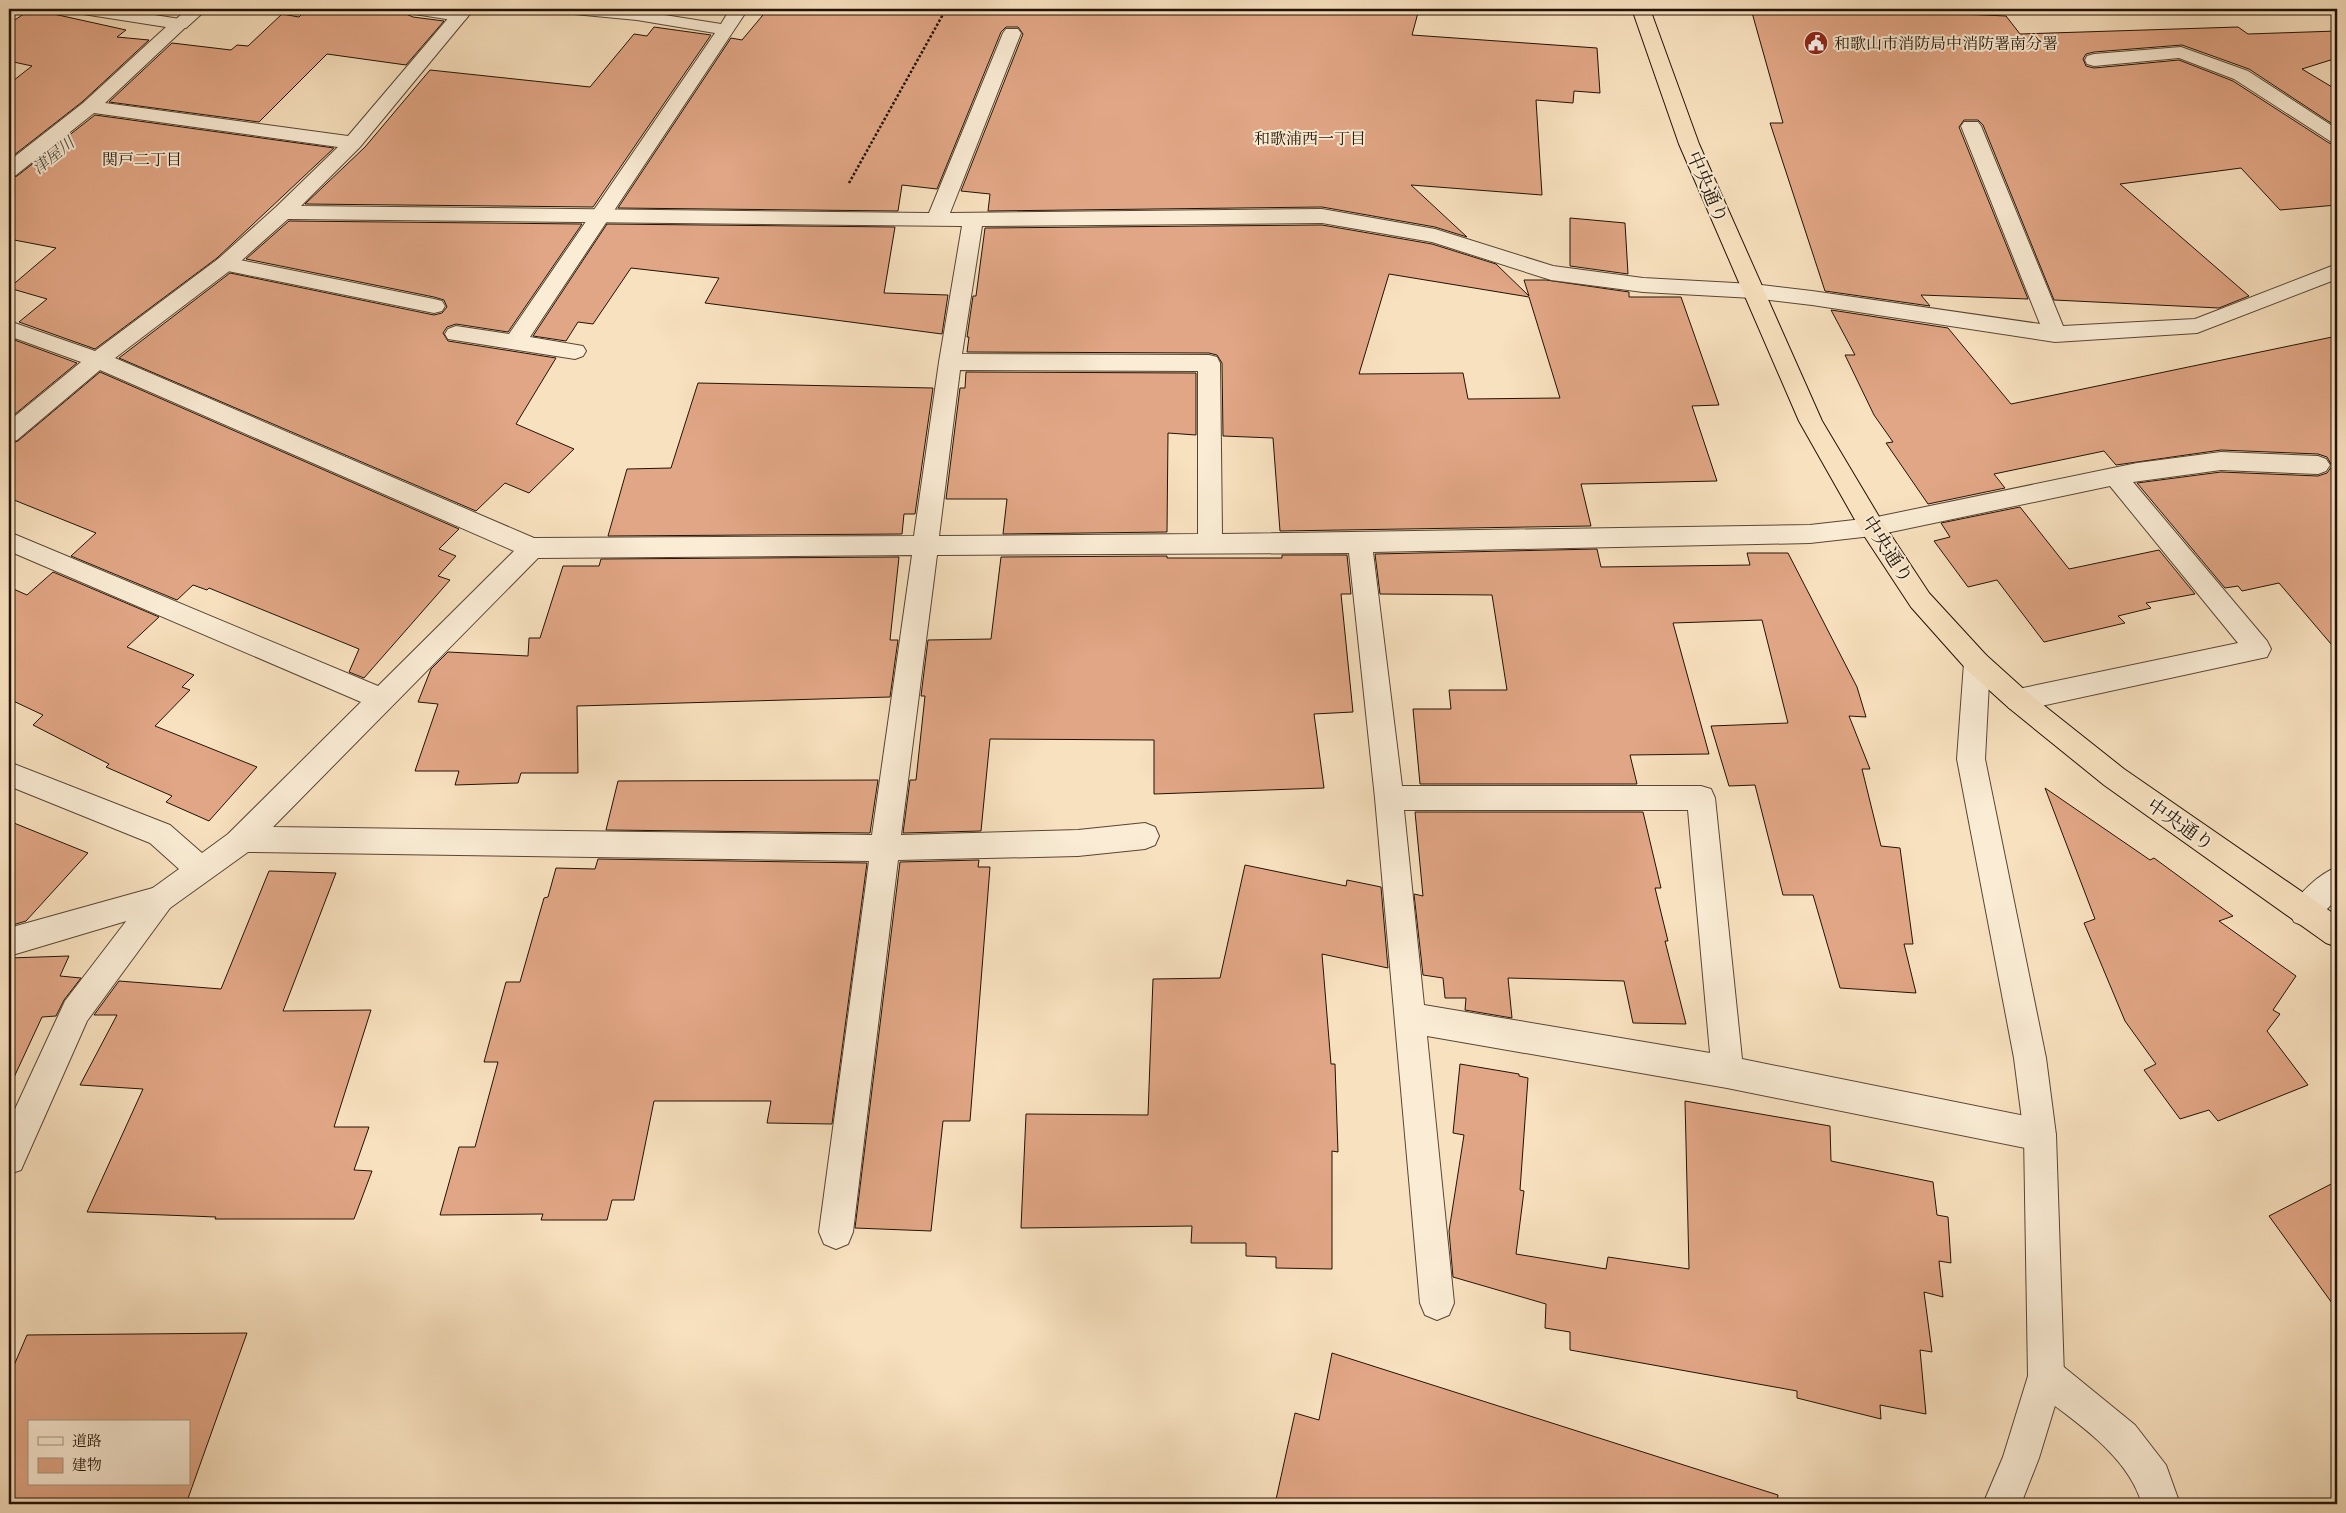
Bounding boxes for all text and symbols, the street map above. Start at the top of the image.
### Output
public building icon: 和歌山市消防局中消防署南分署 [1803,30,1829,56]
place label: 和歌山市消防局中消防署南分署 [1834,34,2058,53]
district label: 和歌浦西一丁目 [1254,129,1366,148]
water label: 津屋川 [29,132,79,178]
street label: 中央通り [1682,148,1732,227]
district label: 関戸二丁目 [102,150,182,169]
street label: 中央通り [1857,512,1917,587]
street label: 中央通り [2143,794,2218,856]
legend [28,1420,190,1486]
text: 道路 [72,1432,102,1450]
text: 建物 [72,1456,102,1474]

